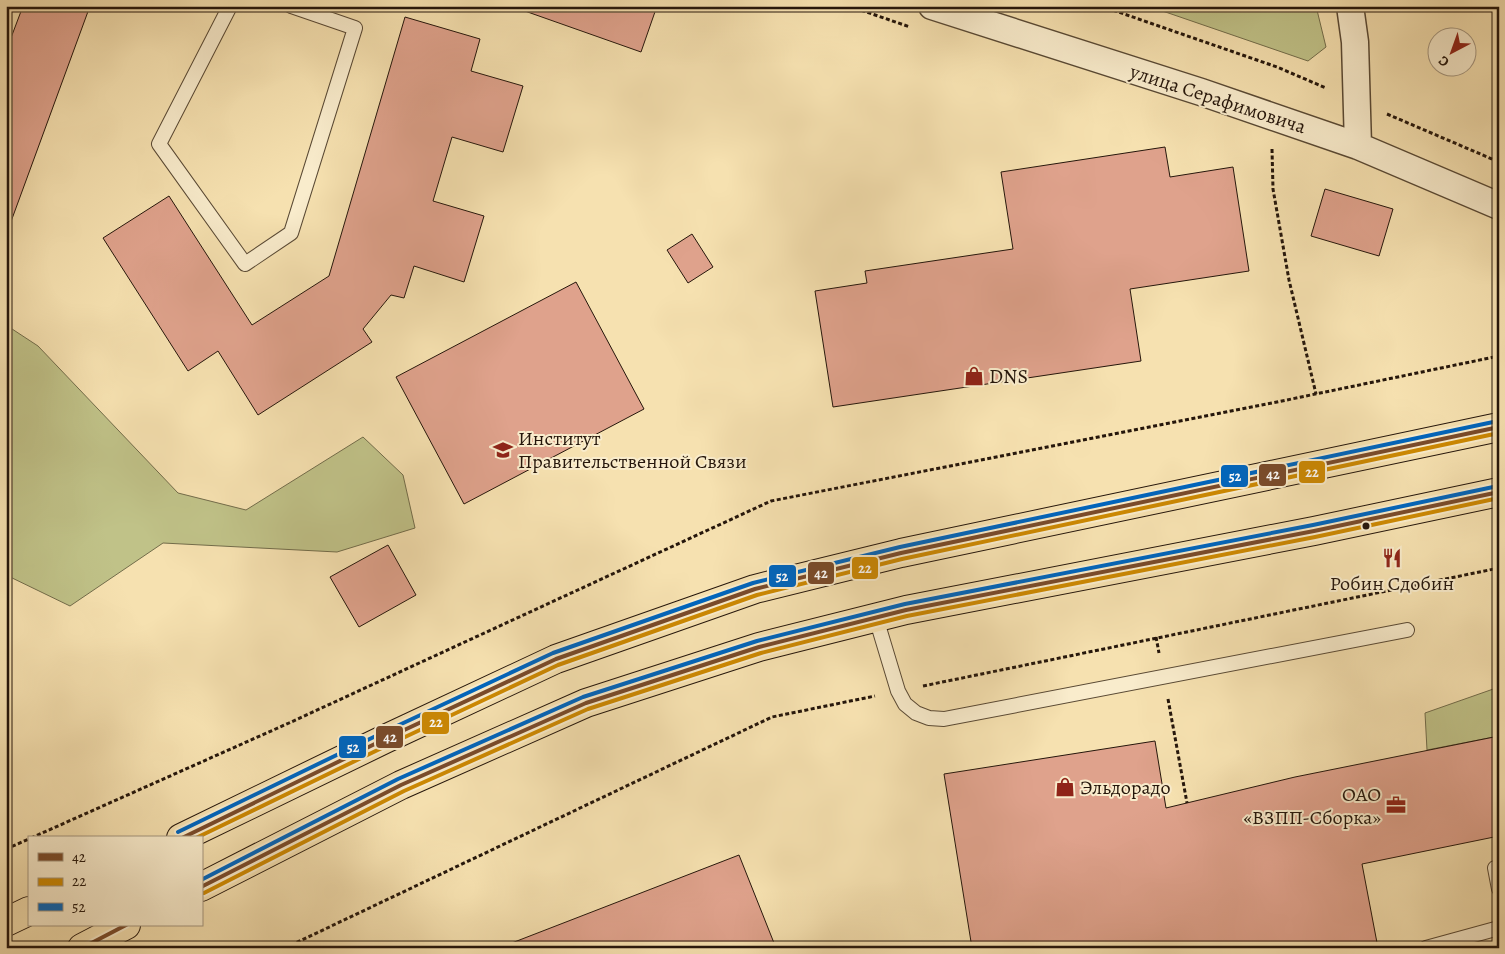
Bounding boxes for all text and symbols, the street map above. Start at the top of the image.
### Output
north arrow [1428,28,1478,78]
text: С [1434,51,1453,71]
street label: улица Серафимовича [1126,58,1310,140]
place label: DNS [989,363,1028,390]
shop icon: DNS [963,365,985,387]
place label: Институт Правительственной Связи [518,425,747,475]
school or university icon: Институт Правительственной Связи [492,439,514,461]
line badge: 22 [1298,460,1326,484]
line badge: 42 [1258,463,1287,487]
text: 22 [1305,463,1319,482]
line badge: 52 [1220,464,1249,488]
text: 42 [1266,465,1280,484]
text: 52 [1229,467,1242,486]
unlabelled marker [1361,521,1371,531]
restaurant icon: Робин Сдобин [1381,547,1403,569]
line badge: 22 [851,556,879,580]
text: 22 [858,559,872,578]
line badge: 42 [807,561,835,585]
line badge: 52 [768,564,797,588]
text: 42 [814,564,828,583]
text: 52 [776,567,789,586]
place label: Робин Сдобин [1330,570,1454,597]
line badge: 22 [421,711,450,735]
text: 22 [429,713,443,732]
line badge: 42 [375,725,404,749]
text: 42 [383,728,397,747]
line badge: 52 [338,735,367,759]
text: 52 [347,738,360,757]
place label: Эльдорадо [1080,774,1171,801]
shop icon: Эльдорадо [1054,776,1076,798]
place label: ОАО «ВЗПП-Сборка» [1243,781,1381,831]
office icon: ОАО «ВЗПП-Сборка» [1385,794,1407,816]
legend [28,836,202,926]
text: 42 [72,847,86,867]
text: 22 [72,871,86,891]
text: 52 [72,897,86,917]

